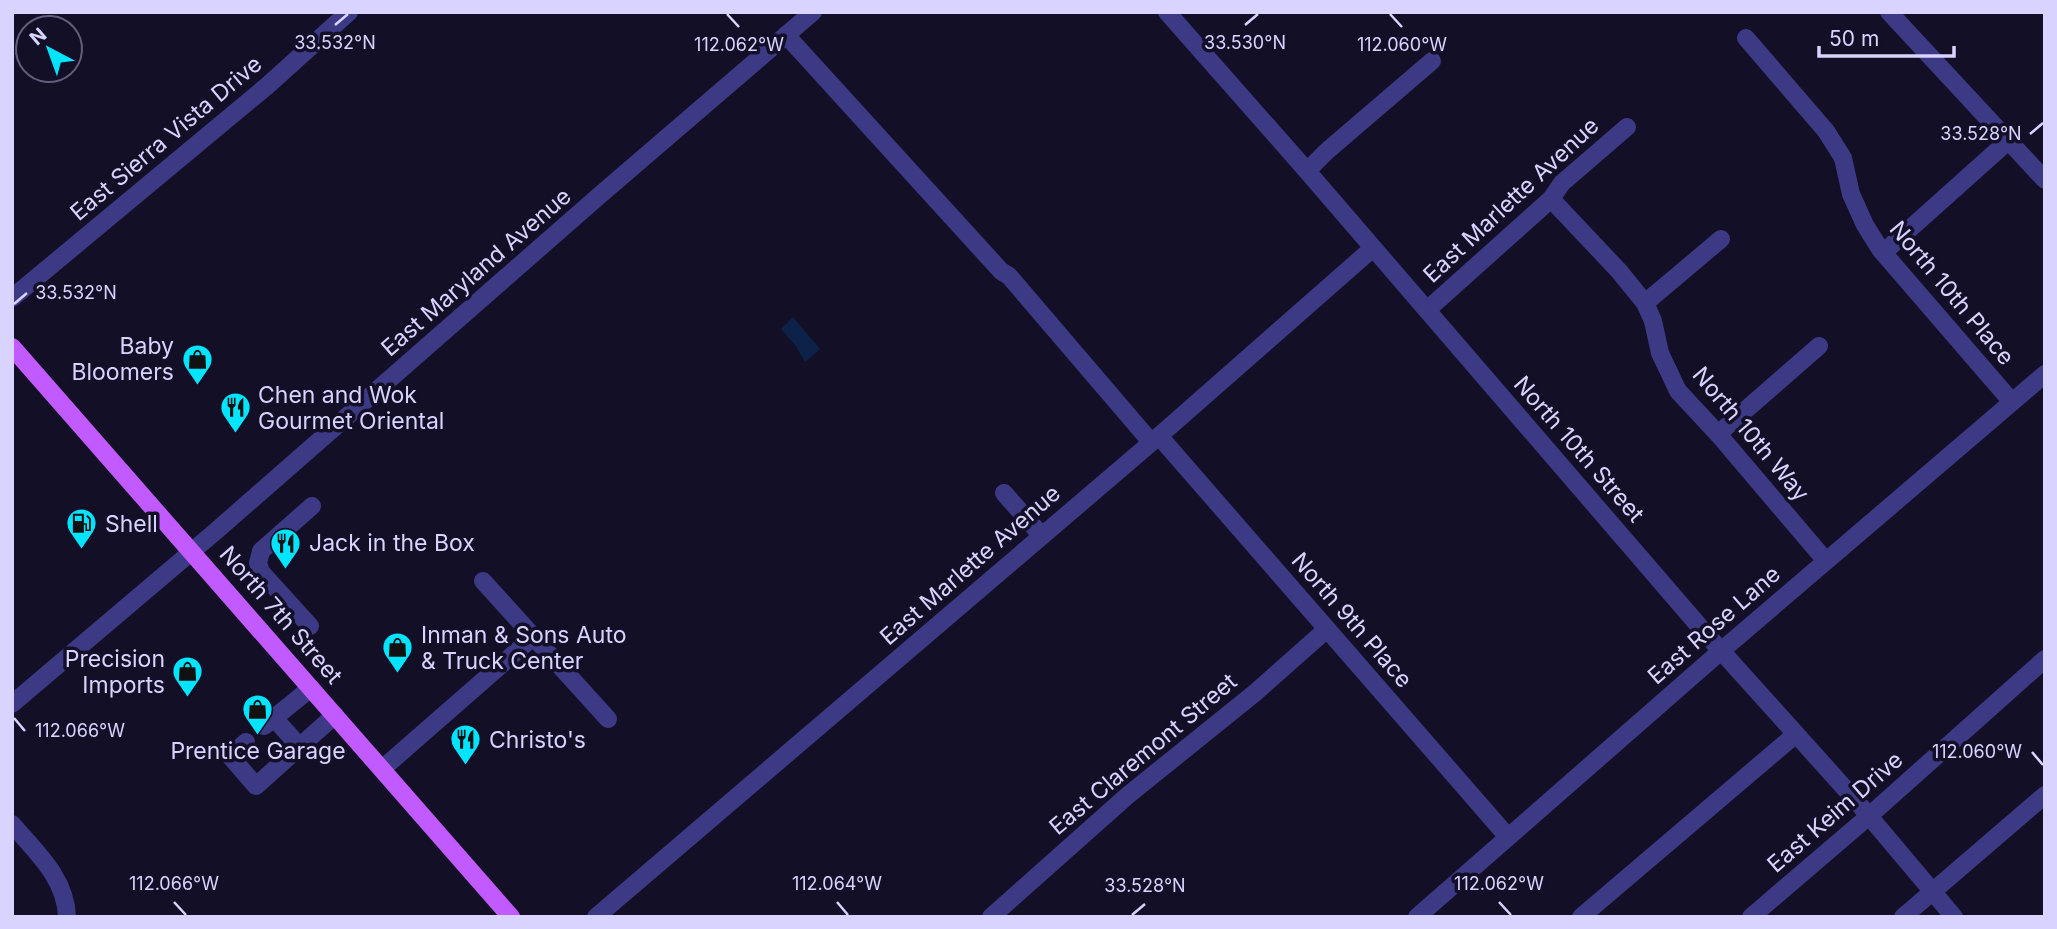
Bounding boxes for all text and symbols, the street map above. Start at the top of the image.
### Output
north arrow [14,14,84,84]
scale bar [1819,14,1954,58]
text: N [25,23,51,50]
text: 50 m [1829,26,1879,51]
text: 33.532°N [294,32,376,53]
text: 33.530°N [1204,32,1286,53]
text: 112.062°W [694,34,784,55]
text: 112.060°W [1357,34,1447,55]
street label: East Sierra Vista Drive [65,50,267,226]
street label: East Marlette Avenue [1418,112,1604,288]
text: 33.528°N [1940,123,2022,144]
street label: East Maryland Avenue [375,182,577,362]
street label: North 10th Place [1884,215,2020,371]
text: 33.532°N [35,282,117,303]
place label: Baby Bloomers [71,332,174,386]
shop icon: Baby Bloomers [180,342,214,386]
street label: North 10th Way [1687,361,1815,507]
street label: North 10th Street [1508,370,1650,528]
place label: Chen and Wok Gourmet Oriental [258,381,444,435]
restaurant icon: Chen and Wok Gourmet Oriental [218,391,252,435]
street label: East Marlette Avenue [874,479,1066,651]
fuel station icon: Shell [65,507,99,551]
place label: Shell [105,510,158,538]
restaurant icon: Jack in the Box [269,526,303,570]
place label: Jack in the Box [309,529,475,557]
street label: North 7th Street [214,540,349,690]
street label: North 9th Place [1286,547,1418,693]
street label: East Rose Lane [1642,560,1786,690]
place label: Inman & Sons Auto & Truck Center [421,621,626,675]
shop icon: Inman & Sons Auto & Truck Center [381,631,415,675]
place label: Precision Imports [65,645,165,699]
shop icon: Precision Imports [171,655,205,699]
street label: East Claremont Street [1044,667,1243,841]
shop icon: Prentice Garage [241,693,275,737]
text: 112.066°W [35,720,125,741]
restaurant icon: Christo's [449,723,483,767]
place label: Christo's [489,726,586,754]
place label: Prentice Garage [170,737,346,765]
text: 112.060°W [1932,741,2022,762]
street label: East Keim Drive [1762,746,1908,878]
text: 112.066°W [129,873,219,894]
text: 112.064°W [792,873,882,894]
text: 112.062°W [1454,873,1544,894]
text: 33.528°N [1104,875,1186,896]

